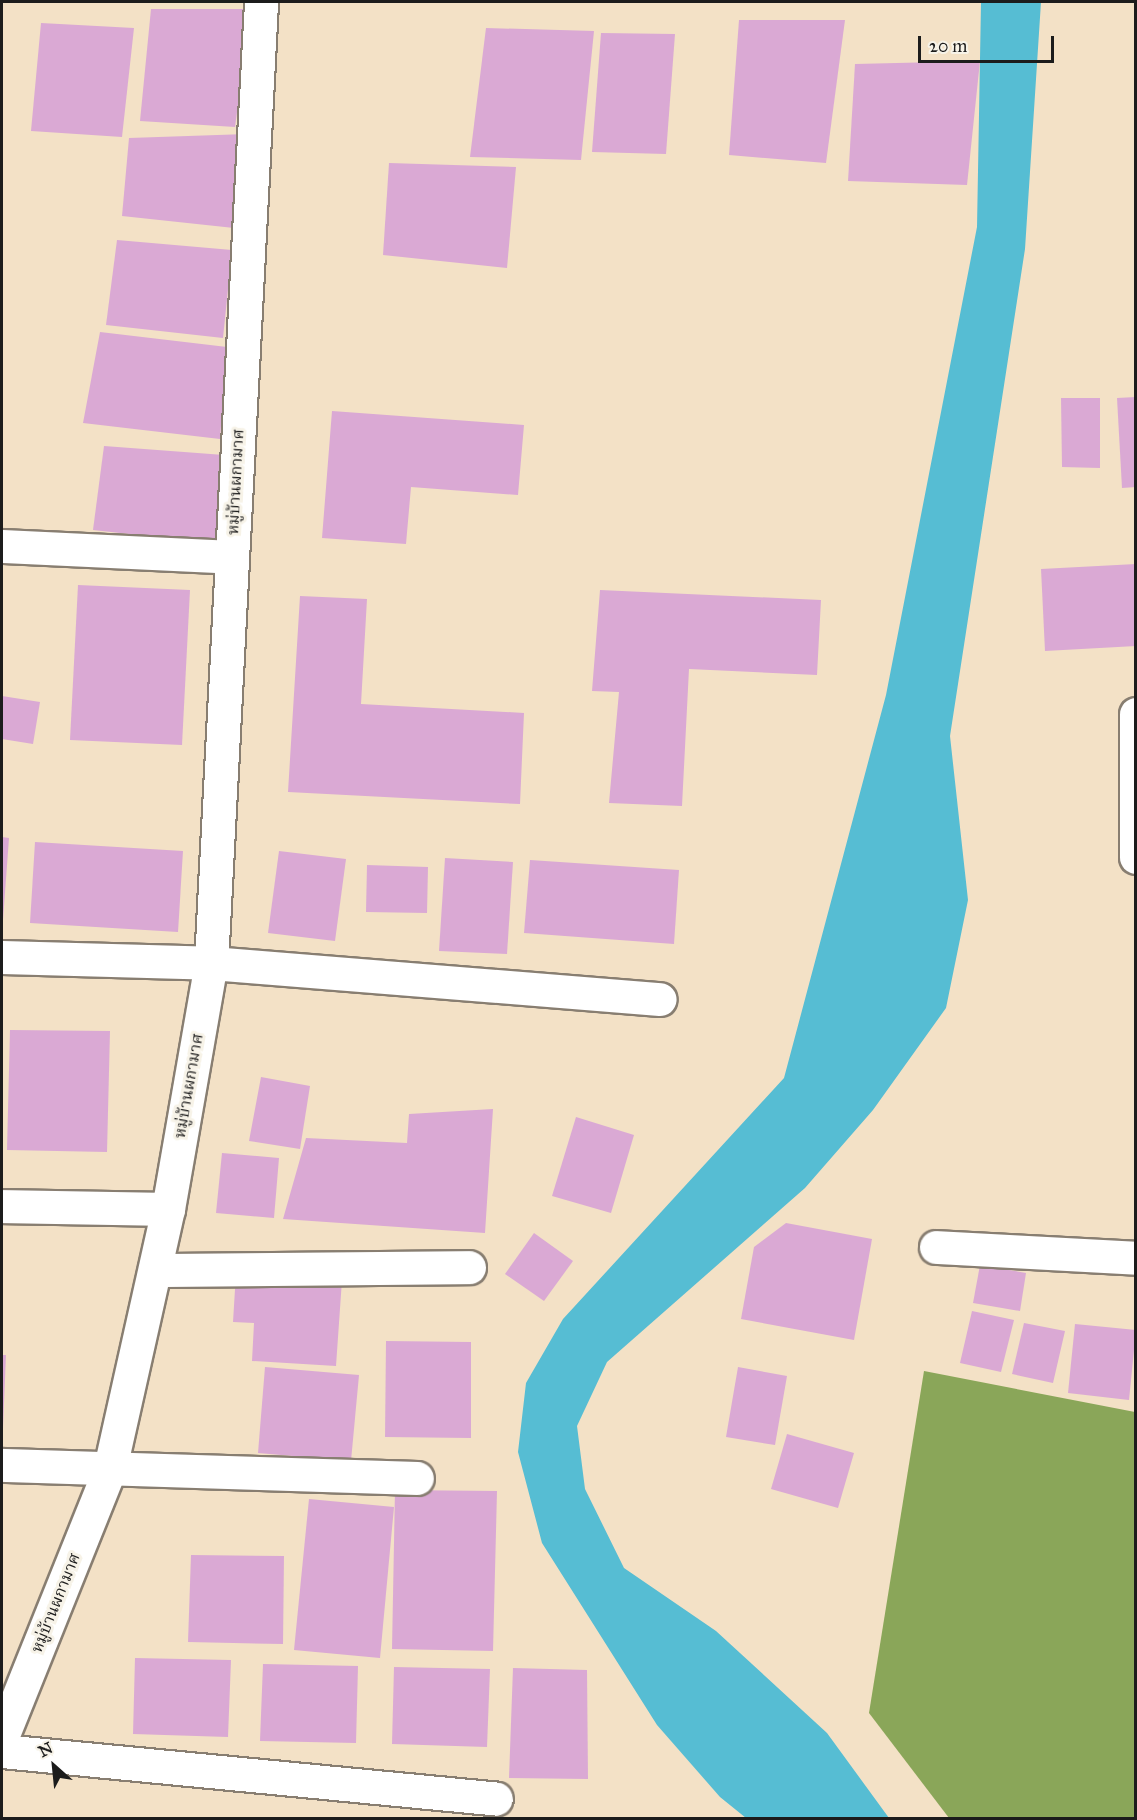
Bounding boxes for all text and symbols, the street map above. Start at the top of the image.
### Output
scale bar [921,24,1058,62]
text: 20 m [929,35,967,57]
street label: หมู่บ้านผกามาศ [224,429,248,535]
street label: หมู่บ้านผกามาศ [170,1032,208,1140]
street label: หมู่บ้านผกามาศ [27,1550,85,1656]
north arrow [24,1736,84,1796]
text: N [35,1738,56,1761]

